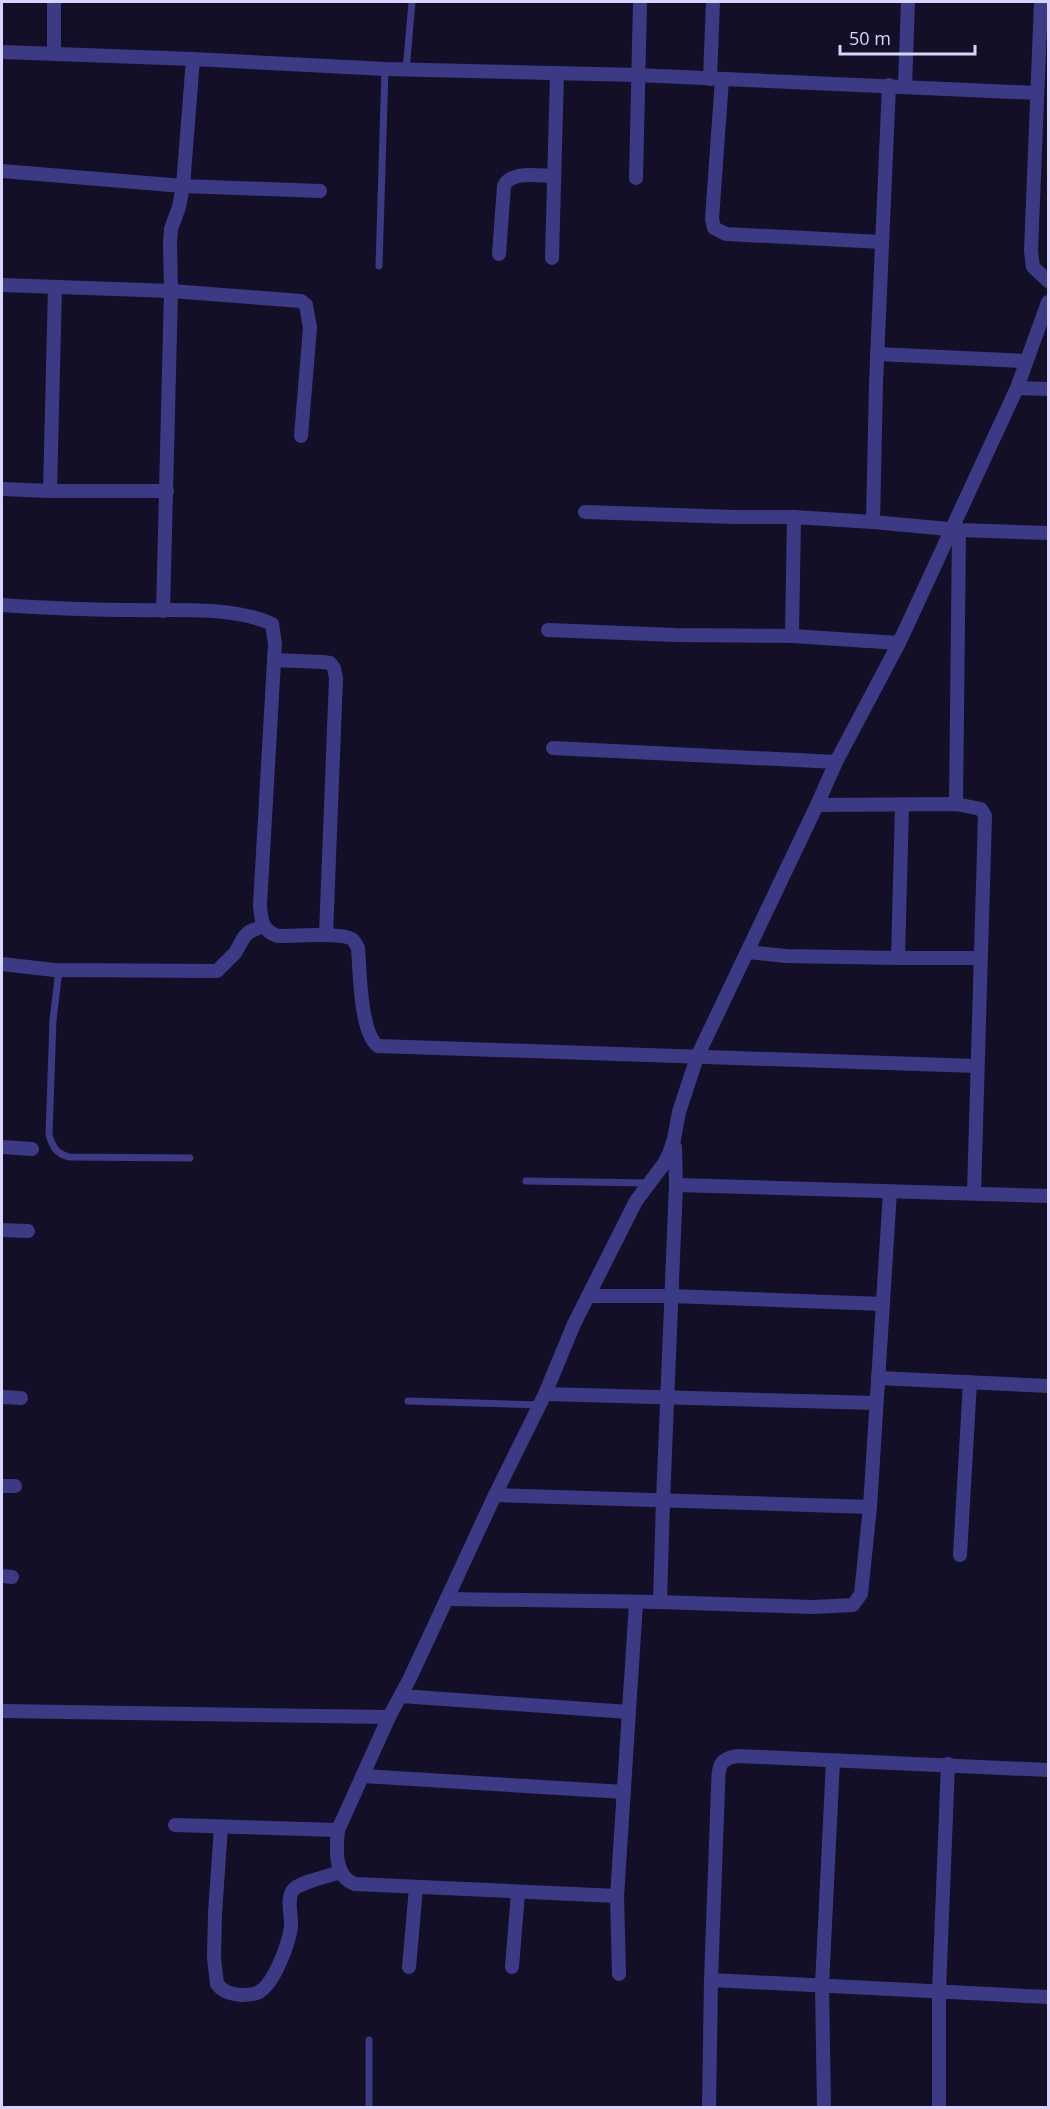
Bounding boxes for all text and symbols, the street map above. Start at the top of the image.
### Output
scale bar [840,18,975,56]
text: 50 m [849,26,891,50]

